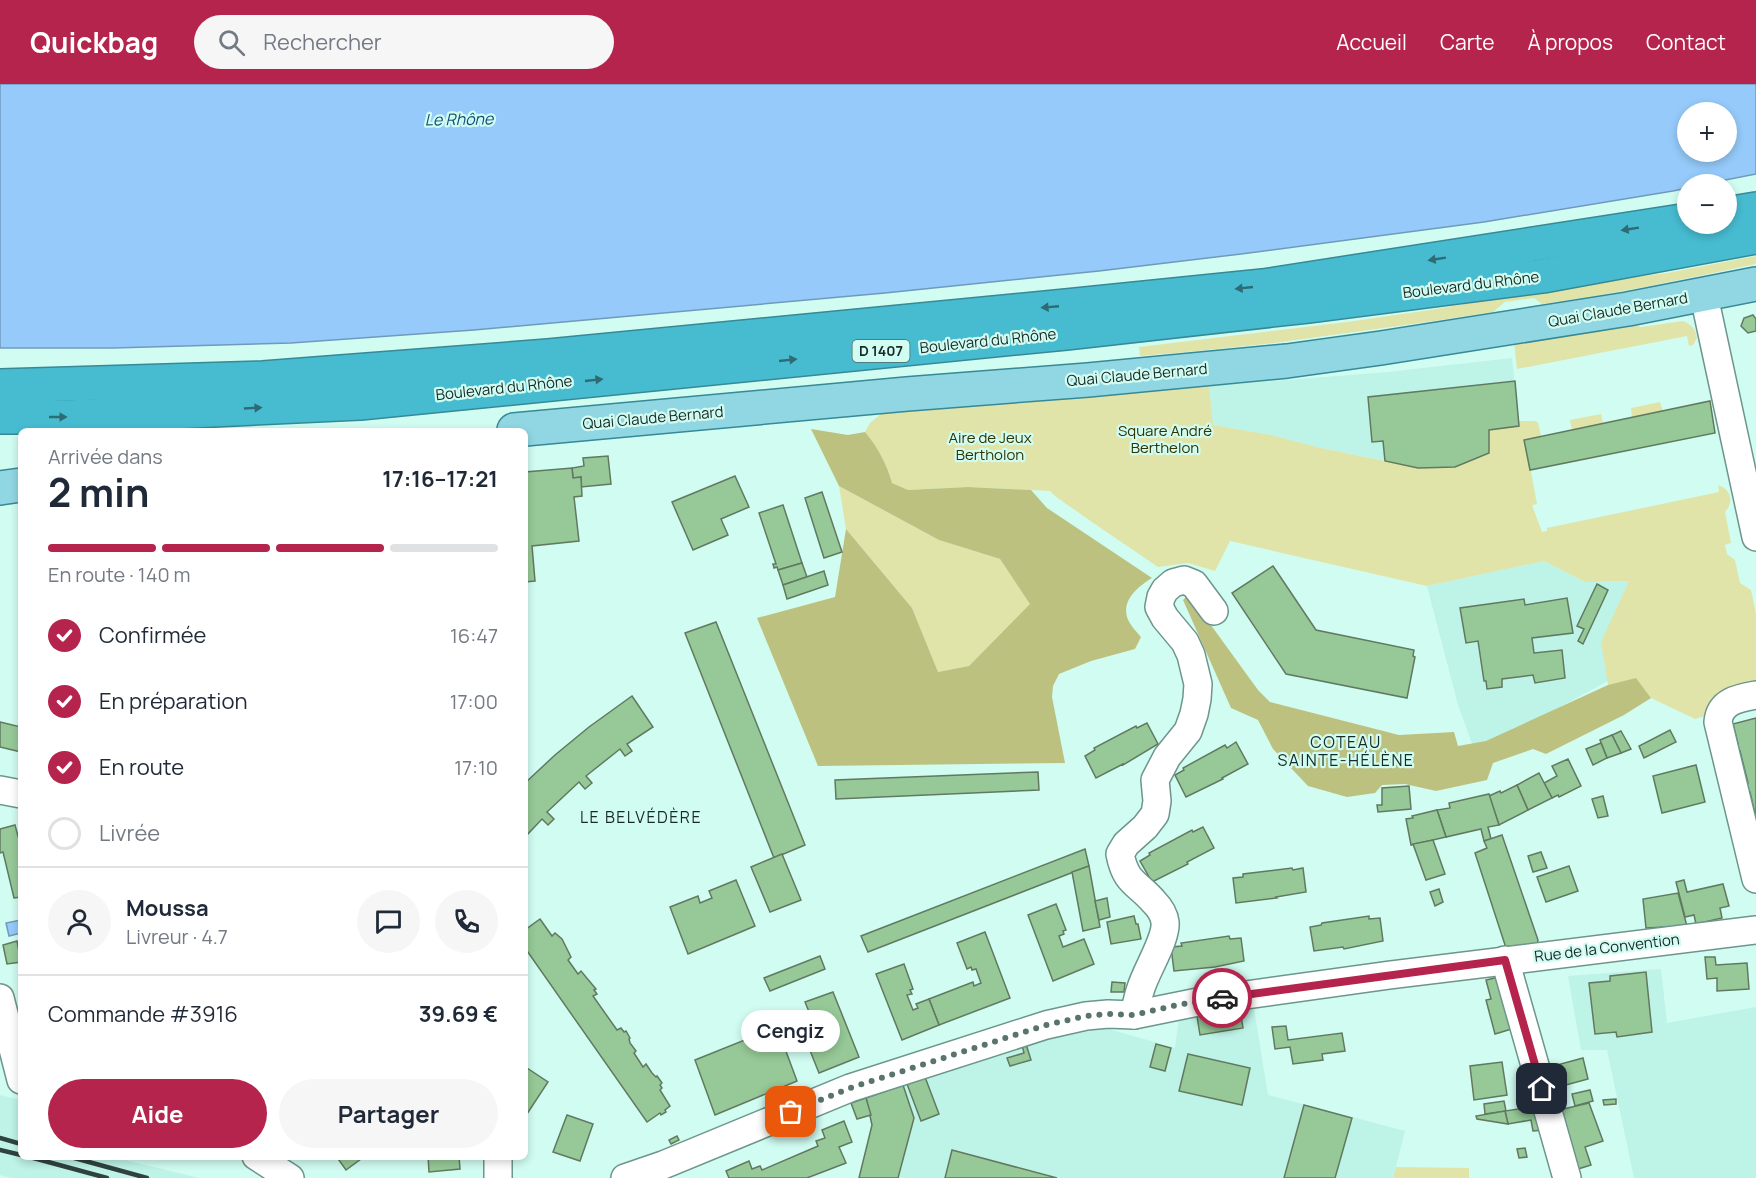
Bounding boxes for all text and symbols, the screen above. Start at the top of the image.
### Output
search box [194,15,614,69]
text: Quickbag [30,23,158,61]
icon: search [215,26,248,59]
text: Rechercher [263,27,382,57]
text: Accueil [1336,28,1407,56]
text: Carte [1440,28,1494,56]
text: À propos [1527,28,1613,56]
text: Contact [1646,28,1726,56]
map controls [1677,102,1737,234]
button: + [1677,102,1737,162]
water label: Le Rhône [425,107,495,131]
button: − [1677,174,1737,234]
one-way arrow [1620,225,1639,234]
one-way arrow [1427,254,1446,263]
street label: Boulevard du Rhône [1402,266,1541,303]
one-way arrow [1235,283,1254,293]
street label: Quai Claude Bernard [1546,287,1689,332]
one-way arrow [1041,302,1060,312]
street label: Boulevard du Rhône [919,323,1058,358]
road number: D 1407 [852,340,910,362]
one-way arrow [779,356,798,365]
street label: Quai Claude Bernard [1066,358,1208,391]
street label: Boulevard du Rhône [435,370,574,405]
one-way arrow [585,375,604,385]
street label: Quai Claude Bernard [582,401,724,434]
one-way arrow [244,403,263,413]
one-way arrow [49,412,68,422]
park label: Square André Berthelon [1118,420,1212,458]
park label: Aire de Jeux Bertholon [948,427,1032,465]
text: Arrivée dans [48,443,163,470]
text: 17:16–17:21 [382,464,498,494]
text: 2 min [48,465,149,519]
text: En route · 140 m [48,561,191,588]
icon: check [48,619,81,652]
text: Confirmée [99,620,206,650]
text: 16:47 [450,622,498,649]
icon: check [48,685,81,718]
text: En préparation [99,686,247,716]
text: 17:00 [450,688,498,715]
district label: COTEAU SAINTE-HÉLÈNE [1277,731,1415,771]
icon: check [48,751,81,784]
text: En route [99,752,184,782]
text: 17:10 [454,754,498,781]
district label: LE BELVÉDÈRE [580,806,702,828]
text: Livrée [99,818,160,848]
button: person [48,890,111,953]
button: chat [357,890,420,953]
button: phone [435,890,498,953]
text: Moussa [126,893,209,923]
text: Livreur · 4.7 [126,923,228,950]
street label: Rue de la Convention [1533,928,1681,967]
courier [1192,968,1252,1028]
icon: car [1206,982,1239,1015]
text: Commande #3916 [48,999,238,1029]
text: 39.69 € [419,999,498,1029]
callout: Cengiz [742,1010,840,1052]
text: Cengiz [757,1017,824,1044]
pin [1516,1063,1567,1114]
icon: home [1525,1072,1558,1105]
button: Aide [48,1079,267,1148]
button: Partager [279,1079,498,1148]
pin [765,1086,816,1137]
icon: bag [774,1095,807,1128]

